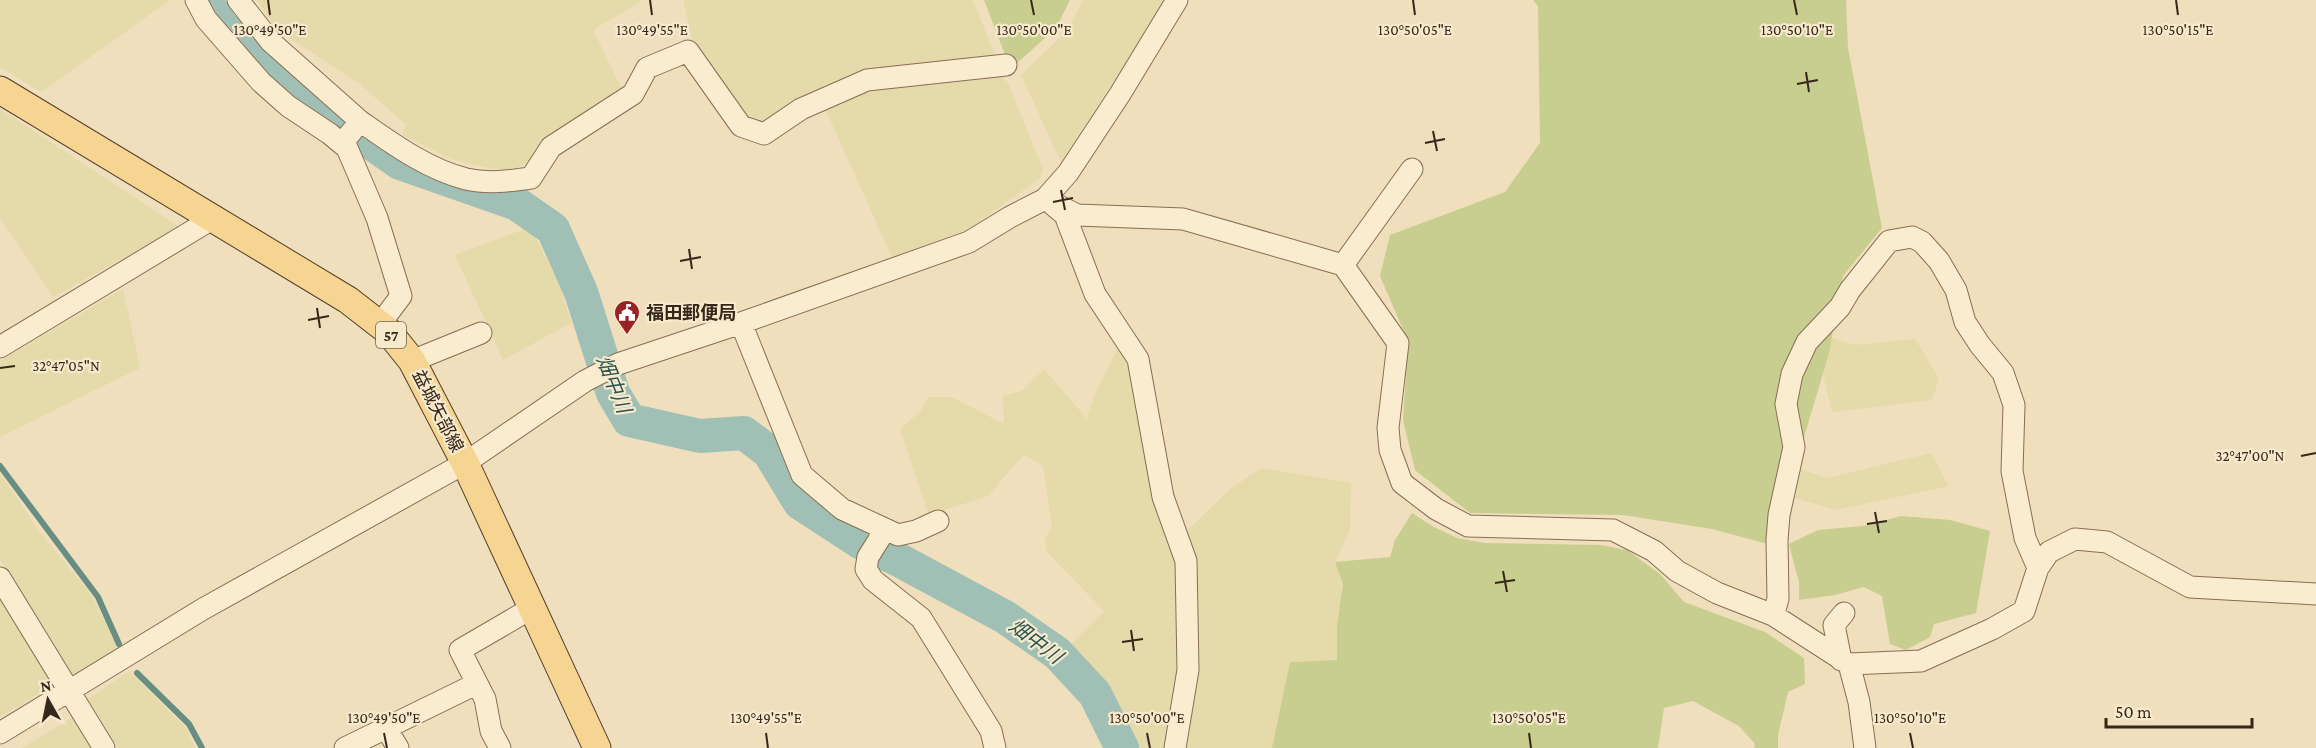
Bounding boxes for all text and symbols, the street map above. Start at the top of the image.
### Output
text: 130°49'50"E [233,22,307,38]
text: 130°49'55"E [616,22,688,38]
text: 130°50'00"E [996,22,1072,38]
text: 130°50'05"E [1378,22,1452,38]
text: 130°50'10"E [1761,22,1833,38]
text: 130°50'15"E [2143,22,2213,38]
public building icon: 福田郵便局 [612,298,642,336]
place label: 福田郵便局 [646,303,736,323]
road number: 57 [376,322,406,348]
water label: 畑中川 [593,352,636,418]
text: 32°47'05"N [32,358,100,374]
street label: 益城矢部線 [409,366,467,456]
text: 32°47'00"N [2216,448,2285,464]
water label: 畑中川 [1005,614,1068,669]
north arrow [18,670,78,730]
text: N [39,676,53,695]
scale bar [2106,691,2252,729]
text: 50 m [2115,702,2152,722]
text: 130°49'50"E [347,710,421,726]
text: 130°49'55"E [730,710,802,726]
text: 130°50'00"E [1109,710,1185,726]
text: 130°50'05"E [1492,710,1566,726]
text: 130°50'10"E [1874,710,1946,726]

